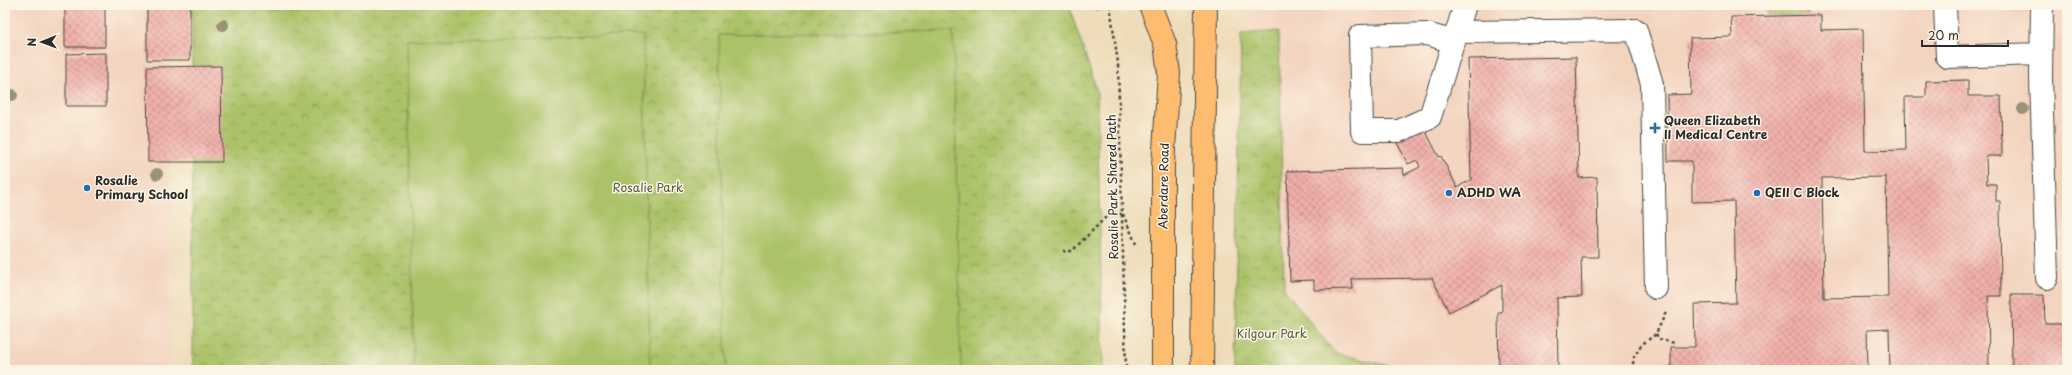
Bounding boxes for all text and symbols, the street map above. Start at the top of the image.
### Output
north arrow [22,22,62,62]
scale bar [1922,22,2008,48]
text: 20 m [1928,26,1959,44]
text: N [23,37,40,47]
place label: Queen Elizabeth II Medical Centre [1664,111,1768,143]
street label: Rosalie Park Shared Path [1102,114,1122,260]
marker: Queen Elizabeth II Medical Centre [1649,122,1661,134]
street label: Aberdare Road [1153,143,1173,229]
place label: Rosalie Primary School [95,171,188,203]
park label: Rosalie Park [613,178,683,196]
marker: Rosalie Primary School [82,183,92,193]
place label: ADHD WA [1457,183,1521,201]
place label: QEII C Block [1765,183,1840,201]
marker: ADHD WA [1444,188,1454,198]
marker: QEII C Block [1752,188,1762,198]
park label: Kilgour Park [1237,324,1307,342]

